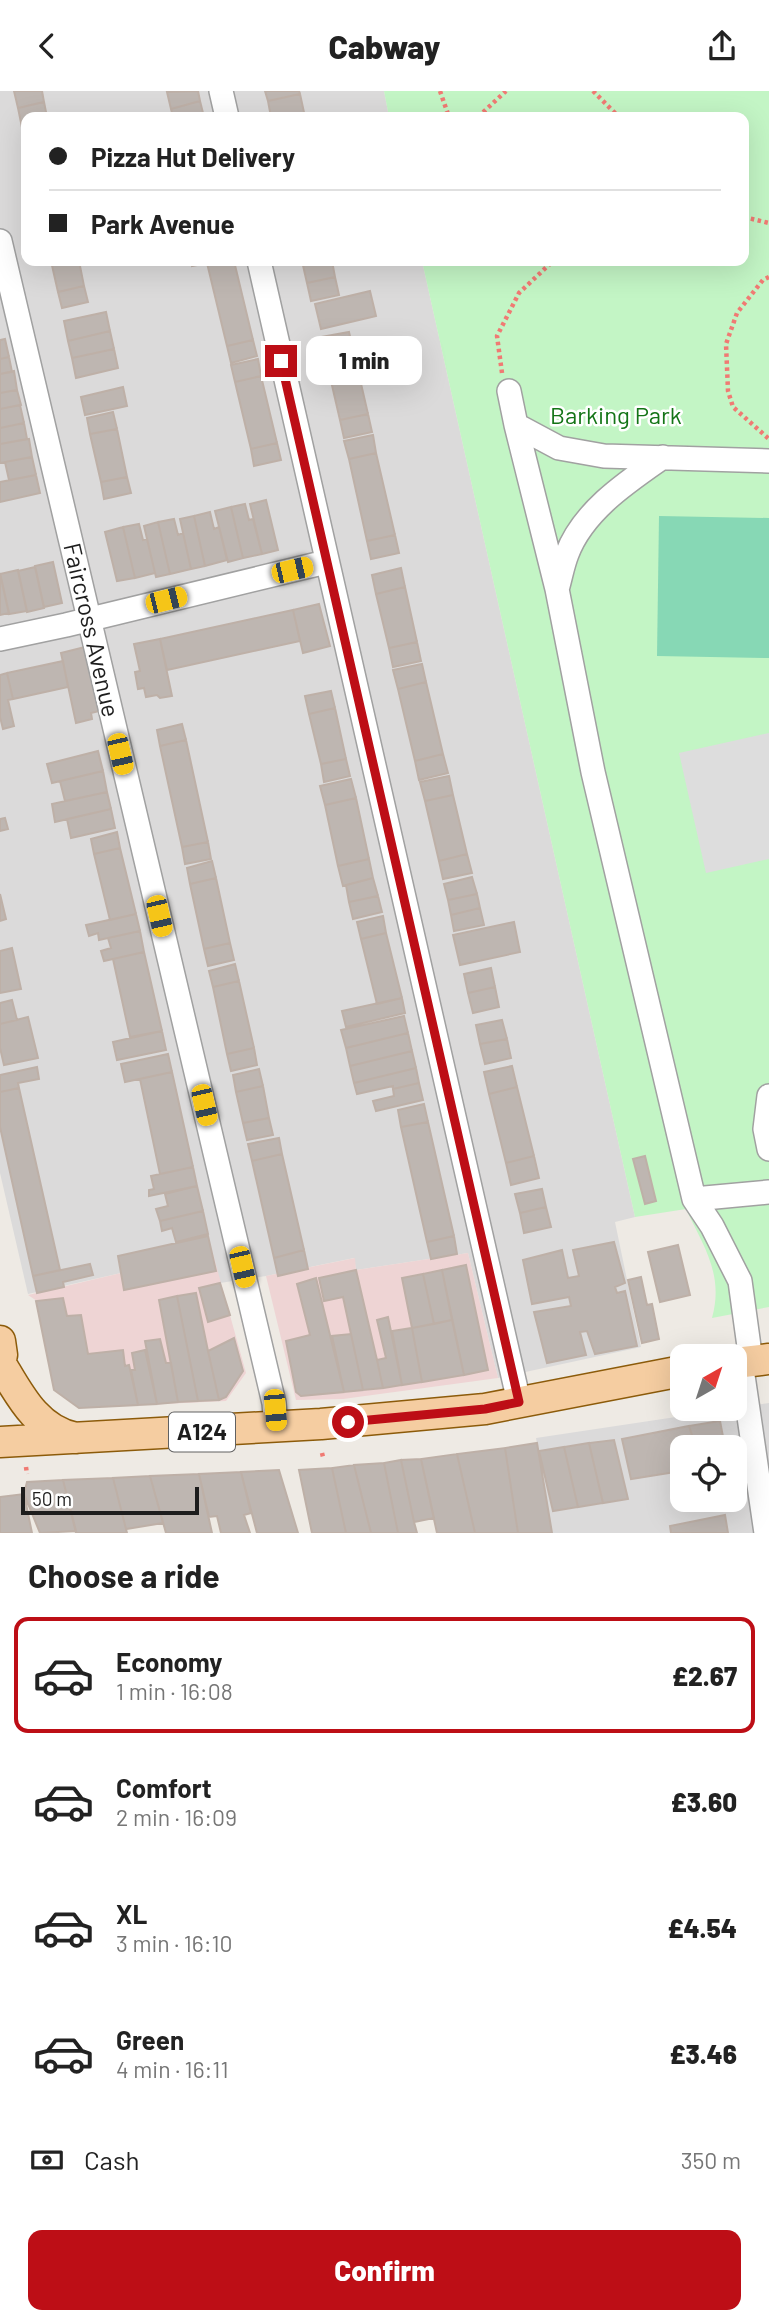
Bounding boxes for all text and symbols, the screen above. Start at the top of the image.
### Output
icon: back [28,27,66,65]
text: Cabway [328,27,441,65]
icon: share [703,27,741,65]
text: Pizza Hut Delivery [91,141,295,172]
text: Park Avenue [91,208,235,239]
callout: 1 min [306,337,421,385]
route end [265,345,297,377]
text: 1 min [339,346,389,374]
park label: Barking Park [550,400,682,429]
street label: Faircross Avenue [58,540,127,720]
car [270,555,315,585]
car [144,585,189,615]
car [106,731,135,777]
car [145,893,174,939]
car [190,1082,219,1128]
car [228,1244,257,1290]
north arrow [670,1344,747,1421]
map controls [670,1344,747,1512]
car [263,1388,288,1432]
route start [332,1406,364,1438]
road number: A124 [169,1413,235,1451]
button: locate [670,1435,747,1512]
scale bar [21,1484,200,1516]
text: 50 m [32,1487,72,1510]
text: Choose a ride [28,1556,220,1594]
icon: car [32,1644,95,1707]
text: Economy [116,1646,222,1677]
text: £2.67 [672,1660,737,1691]
text: 1 min · 16:08 [116,1677,233,1705]
icon: car [32,1770,95,1833]
text: Comfort [116,1772,212,1803]
text: £3.60 [671,1786,737,1817]
text: 2 min · 16:09 [116,1803,237,1831]
icon: car [32,1896,95,1959]
text: XL [116,1898,147,1929]
text: £4.54 [667,1912,737,1943]
text: 3 min · 16:10 [116,1929,233,1957]
icon: car [32,2022,95,2085]
text: Green [116,2024,184,2055]
text: £3.46 [669,2038,737,2069]
text: 4 min · 16:11 [116,2055,228,2083]
icon: cash [28,2141,66,2179]
text: Cash [84,2144,139,2175]
text: 350 m [681,2146,741,2174]
button: Confirm [28,2230,741,2310]

